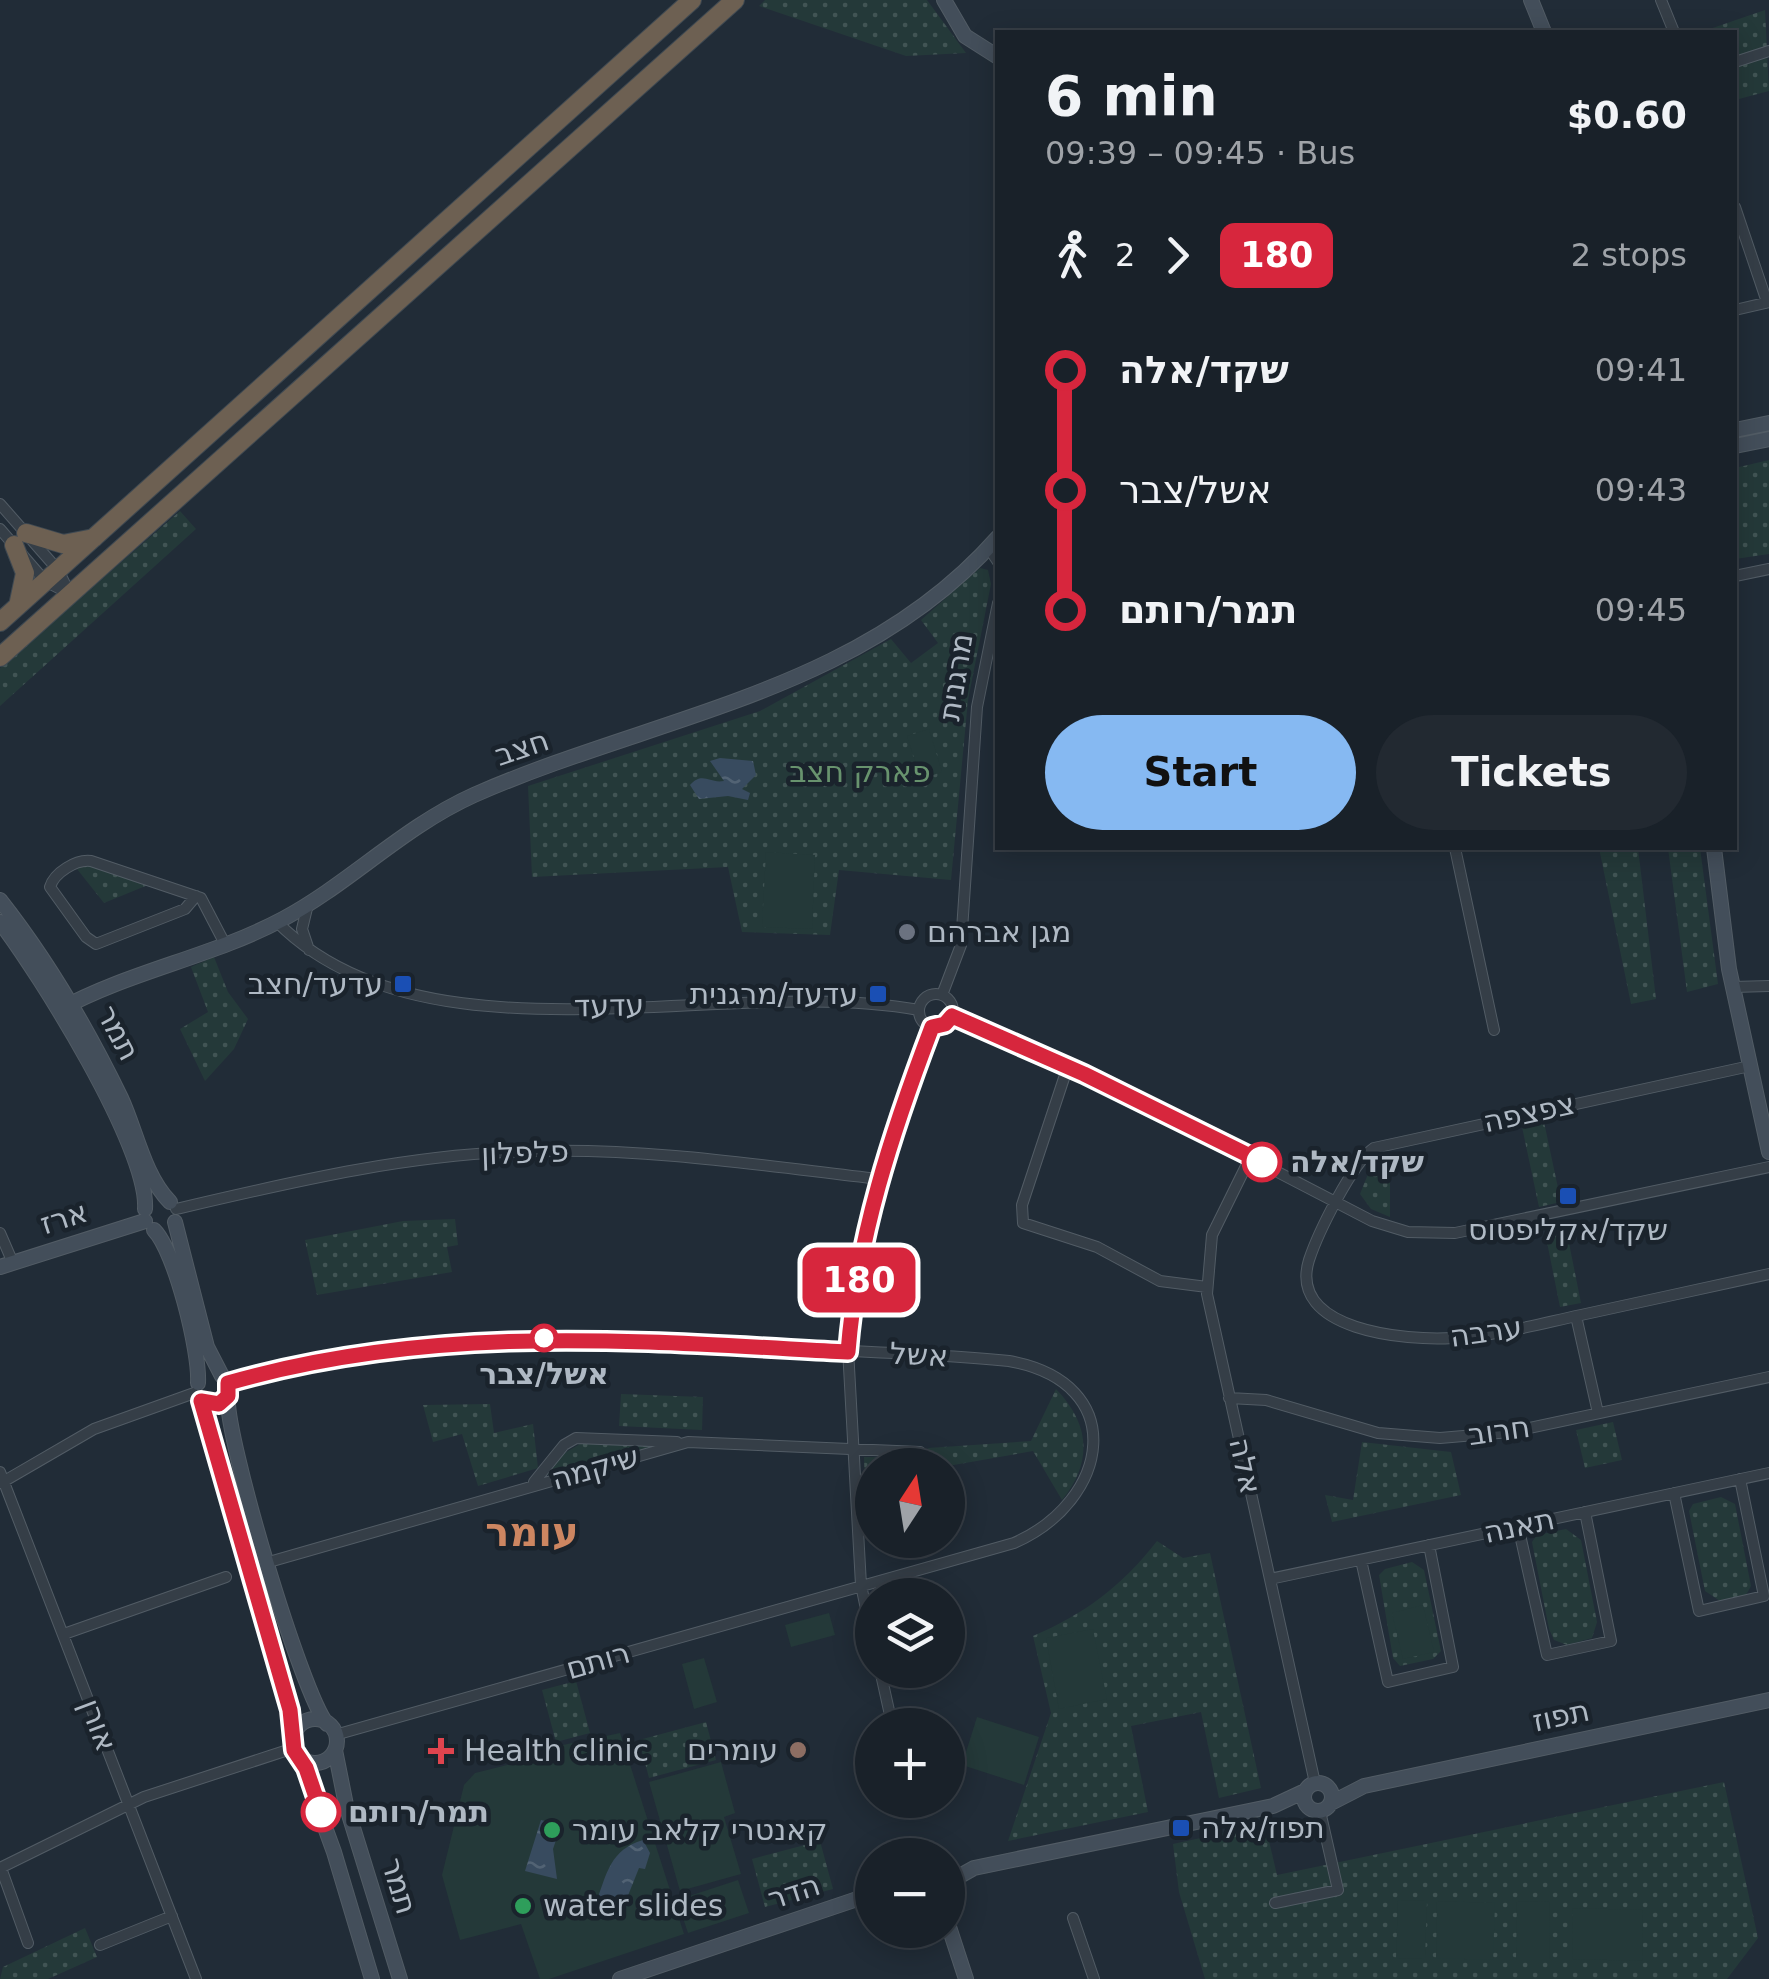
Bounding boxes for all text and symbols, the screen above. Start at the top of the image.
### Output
text: 6 min [1045,64,1218,128]
text: $0.60 [1567,93,1687,137]
text: 09:39 – 09:45 · Bus [1045,134,1355,172]
icon: walk [1045,228,1100,283]
icon: forward [1150,228,1205,283]
text: 180 [1240,235,1313,275]
text: 2 [1115,236,1135,274]
text: 2 stops [1571,236,1687,274]
text: שקד/אלה [1119,348,1289,392]
text: 09:41 [1595,351,1687,389]
text: אשל/צבר [1119,468,1272,512]
text: 09:43 [1595,471,1687,509]
text: תמר/רותם [1119,588,1298,632]
text: 09:45 [1595,591,1687,629]
street label: מרגנית [931,631,980,723]
button: Start [1045,715,1356,830]
button: Tickets [1376,715,1687,830]
street label: חצב [490,722,553,773]
park label: פארק חצב [789,754,931,789]
place label: מגן אברהם [927,914,1071,949]
marker: מגן אברהם [896,921,918,943]
place label: עדעד/חצב [248,966,383,1001]
marker: עדעד/חצב [392,973,414,995]
place label: עדעד/מרגנית [689,976,858,1011]
marker: עדעד/מרגנית [867,983,889,1005]
street label: עדעד [574,987,644,1024]
street label: תמר [90,999,147,1066]
street label: צפצפה [1480,1086,1578,1139]
street label: פלפלון [480,1133,570,1172]
marker: שקד/אלה [1243,1143,1281,1181]
place label: שקד/אלה [1290,1144,1424,1179]
marker: שקד/אקליפטוס [1557,1185,1579,1207]
street label: ארז [36,1194,92,1241]
place label: שקד/אקליפטוס [1468,1212,1668,1247]
line badge: 180 [802,1248,916,1312]
text: 180 [822,1260,896,1300]
street label: ערבה [1448,1309,1524,1354]
marker: אשל/צבר [531,1325,557,1351]
street label: אשל [889,1335,949,1374]
place label: אשל/צבר [479,1356,609,1391]
street label: חרוב [1466,1409,1532,1452]
street label: אלה [1222,1434,1269,1497]
street label: שיקמה [547,1438,643,1497]
north arrow [855,1448,965,1558]
map controls [855,1448,965,1948]
street label: תאנה [1480,1501,1557,1550]
district label: עומר [485,1509,579,1555]
button: layers [855,1578,965,1688]
street label: רותם [562,1635,634,1686]
street label: תפוז [1529,1692,1592,1739]
street label: אורן [73,1694,124,1756]
button: + [855,1708,965,1818]
place label: עומרים [687,1732,778,1767]
place label: Health clinic [464,1733,649,1768]
marker: Health clinic [428,1738,454,1764]
marker: עומרים [787,1739,809,1761]
marker: תמר/רותם [302,1793,340,1831]
place label: תמר/רותם [348,1794,489,1829]
place label: תפוז/אלה [1201,1810,1325,1845]
place label: קאנטרי קלאב עומר [572,1812,828,1847]
marker: תפוז/אלה [1170,1817,1192,1839]
marker: קאנטרי קלאב עומר [541,1819,563,1841]
button: − [855,1838,965,1948]
street label: תמר [374,1853,425,1918]
street label: הדר [763,1867,824,1916]
place label: water slides [543,1888,723,1923]
marker: water slides [512,1895,534,1917]

